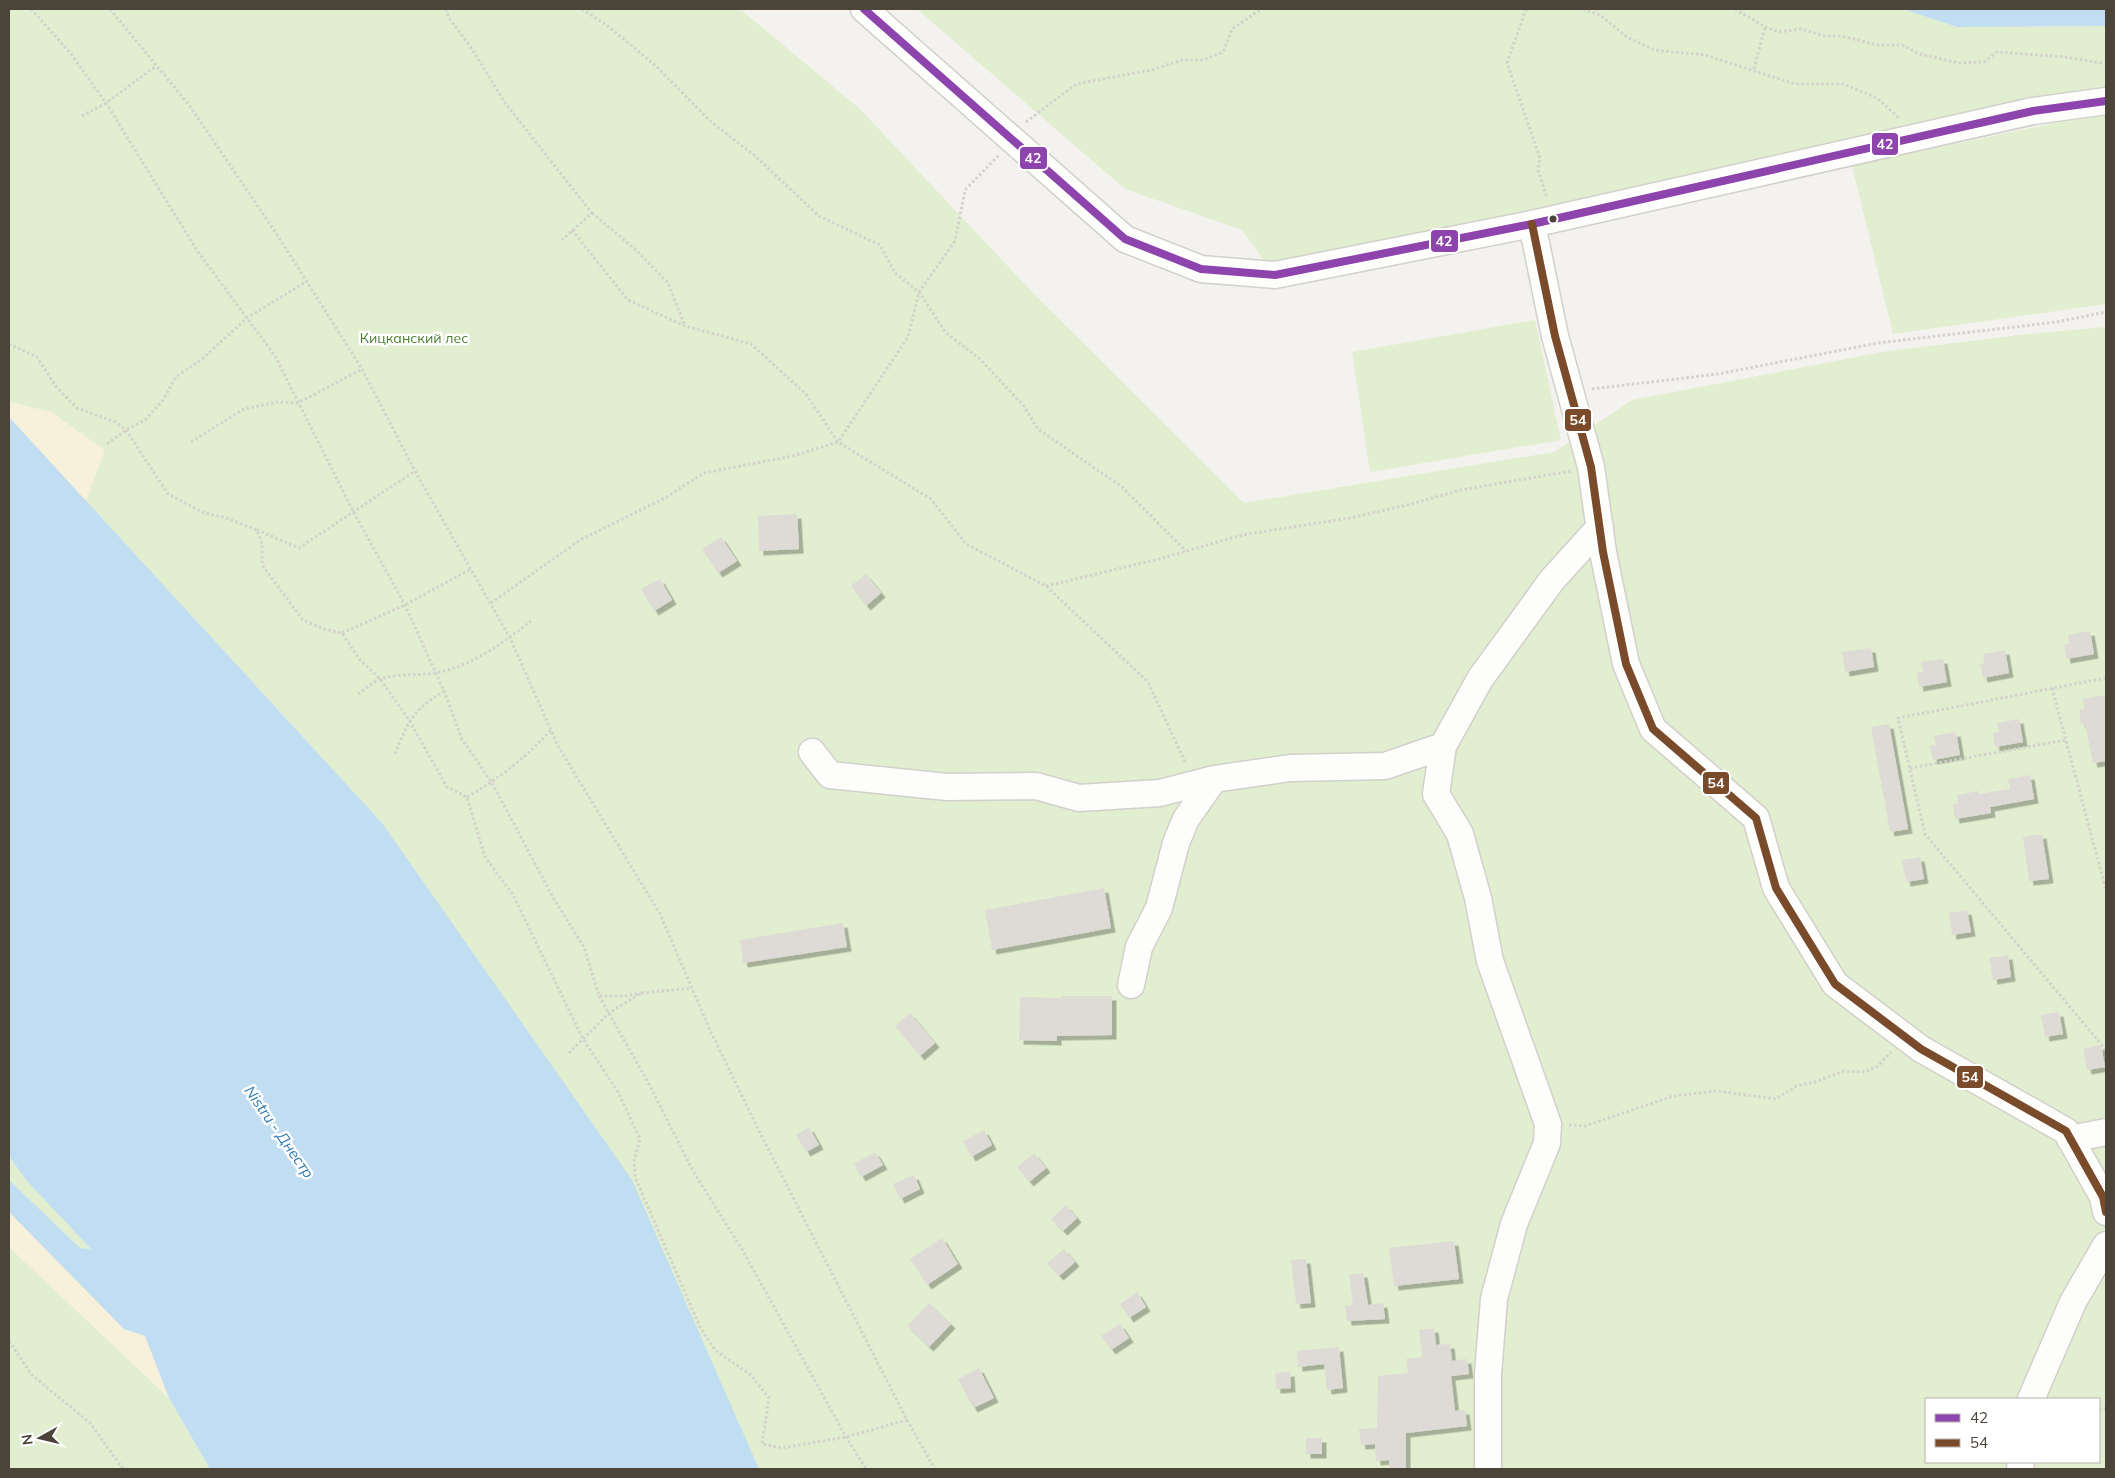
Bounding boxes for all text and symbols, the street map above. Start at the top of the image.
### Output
line badge: 42 [1871,132,1899,156]
text: 42 [1877,135,1893,153]
line badge: 42 [1019,146,1048,170]
text: 42 [1025,149,1041,167]
unlabelled marker [1548,214,1558,224]
line badge: 42 [1430,229,1459,253]
text: 42 [1436,232,1452,250]
park label: Кицканский лес [360,329,468,347]
line badge: 54 [1564,408,1592,432]
text: 54 [1570,411,1587,429]
line badge: 54 [1702,771,1730,795]
text: 54 [1708,774,1725,792]
line badge: 54 [1956,1065,1984,1089]
text: 54 [1962,1068,1979,1086]
water label: Nistru - Днестр [240,1082,318,1182]
legend [1925,1398,2100,1463]
text: 42 [1970,1408,1988,1427]
north arrow [15,1413,65,1463]
text: N [17,1433,37,1446]
text: 54 [1970,1433,1988,1452]

